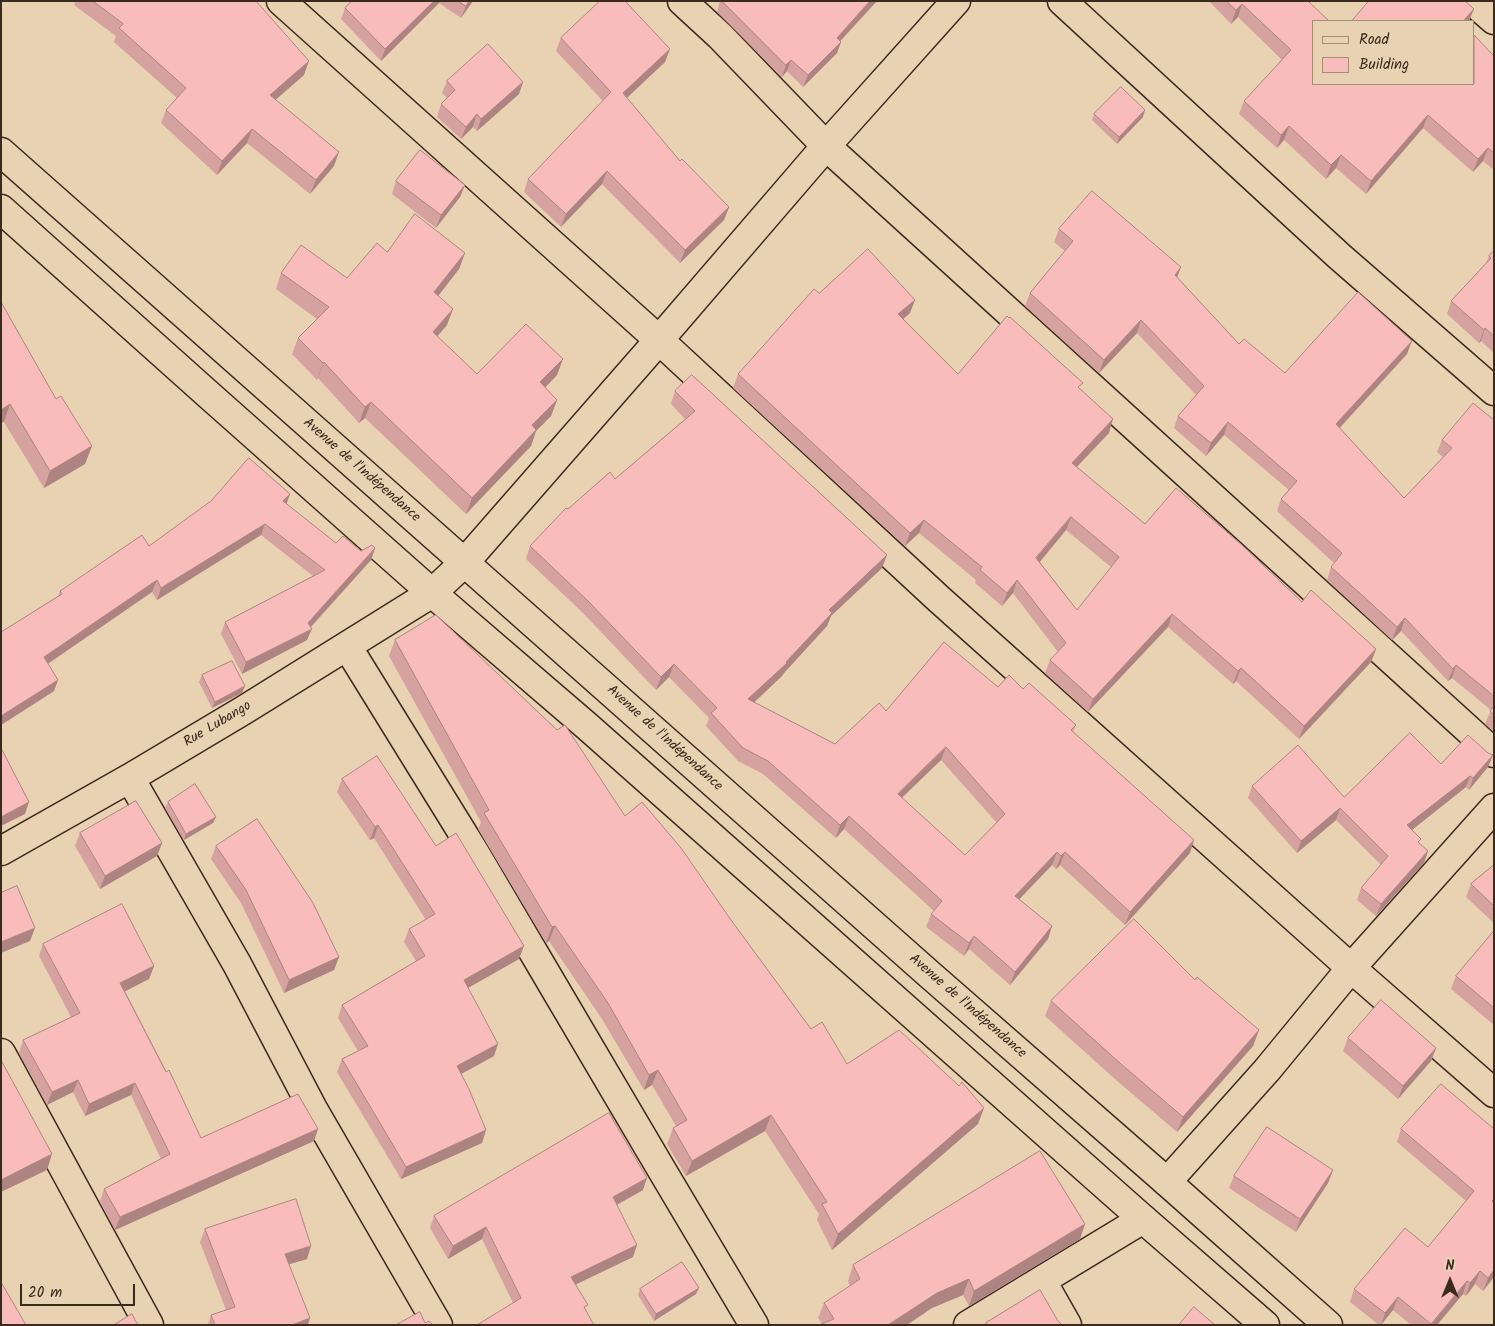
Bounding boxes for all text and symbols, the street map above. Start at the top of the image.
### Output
legend [1312,20,1475,85]
text: Road [1359,28,1389,52]
text: Building [1359,53,1409,77]
street label: Avenue de l'Indépendance [299,415,423,527]
street label: Avenue de l'Indépendance [603,683,725,795]
street label: Rue Lubango [181,698,255,752]
street label: Avenue de l'Indépendance [905,951,1029,1063]
text: N [1446,1255,1454,1277]
north arrow [1425,1256,1475,1306]
scale bar [22,1274,138,1306]
text: 20 m [28,1281,62,1305]

